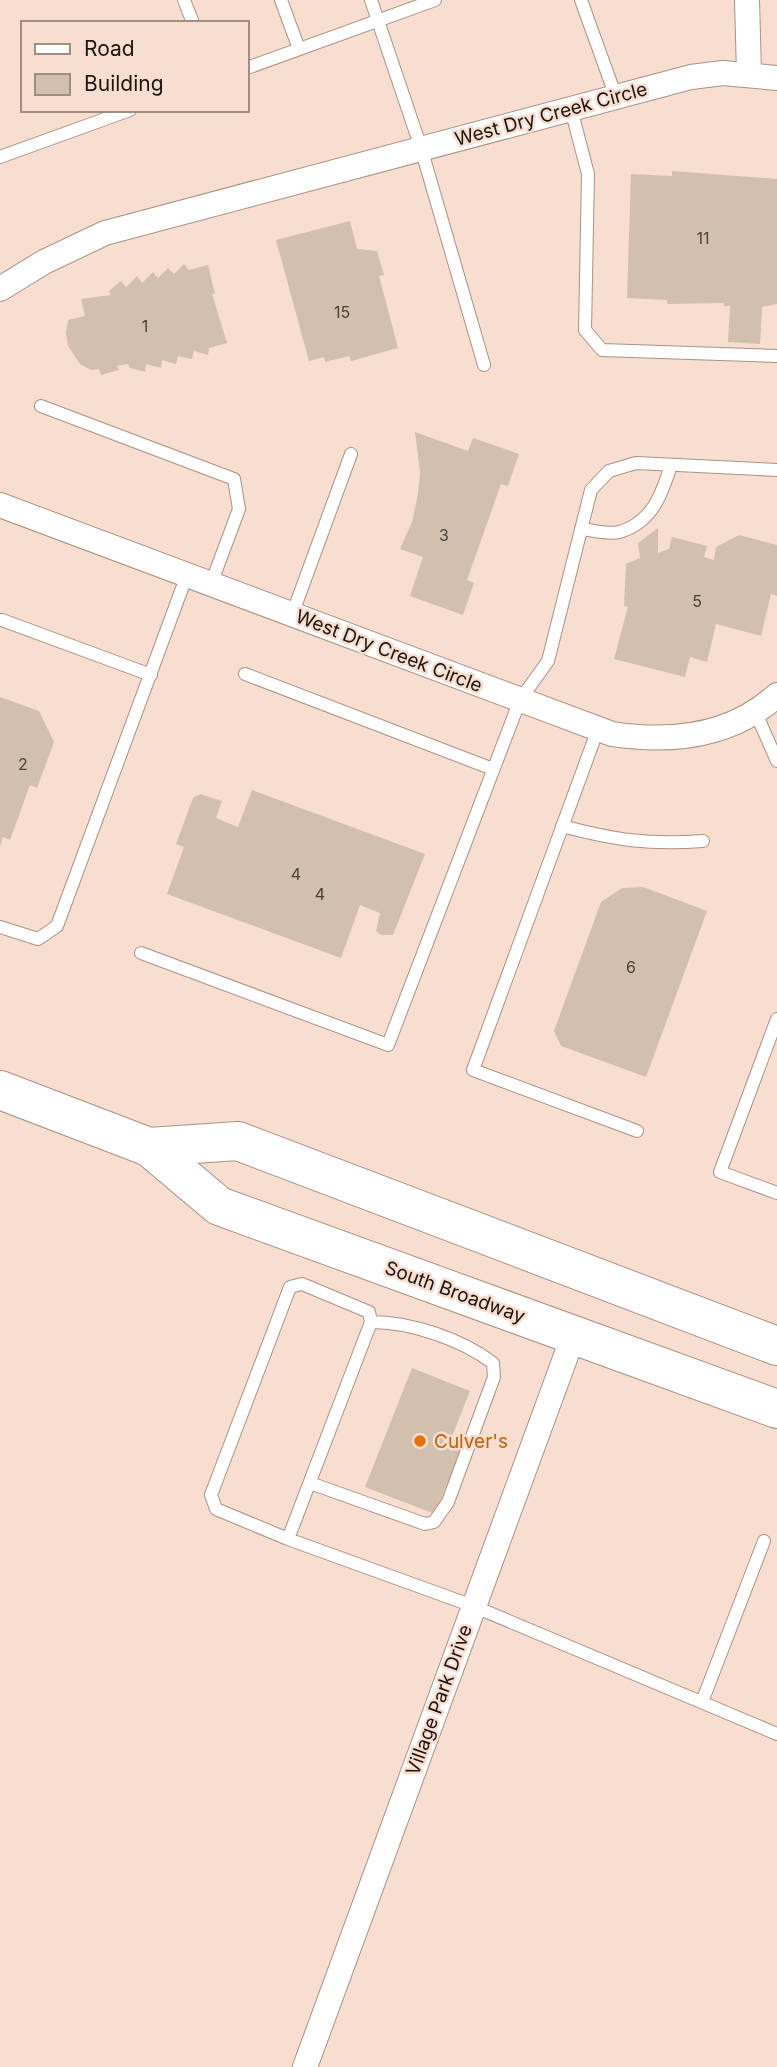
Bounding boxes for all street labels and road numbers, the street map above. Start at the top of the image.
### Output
street label: West Dry Creek Circle [452,77,650,151]
street label: West Dry Creek Circle [292,605,486,697]
street label: South Broadway [382,1256,528,1328]
street label: Village Park Drive [401,1621,477,1779]

